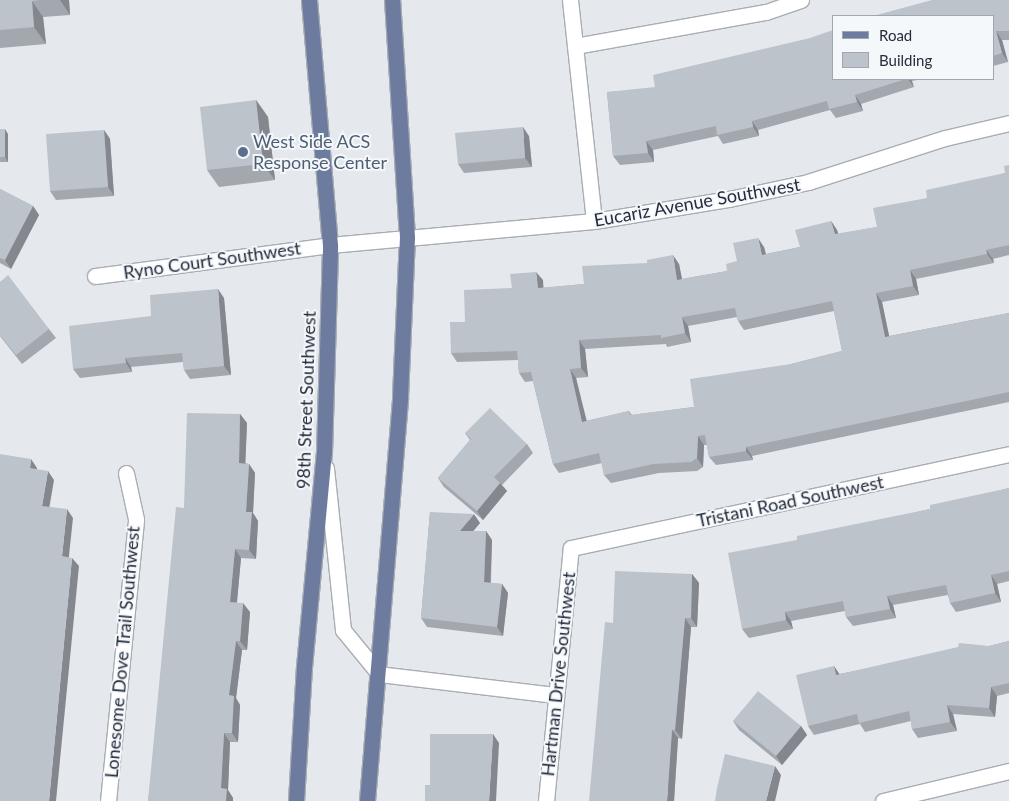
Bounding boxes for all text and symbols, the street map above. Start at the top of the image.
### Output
legend [832,15,994,80]
text: Road [879,26,912,44]
text: Building [879,51,932,69]
place label: West Side ACS Response Center [253,131,387,173]
marker: West Side ACS Response Center [237,146,249,158]
street label: Eucariz Avenue Southwest [592,173,802,231]
street label: Ryno Court Southwest [122,237,302,283]
street label: 98th Street Southwest [292,311,320,489]
street label: Tristani Road Southwest [695,471,885,531]
street label: Lonesome Dove Trail Southwest [100,525,144,779]
street label: Hartman Drive Southwest [537,571,579,777]

